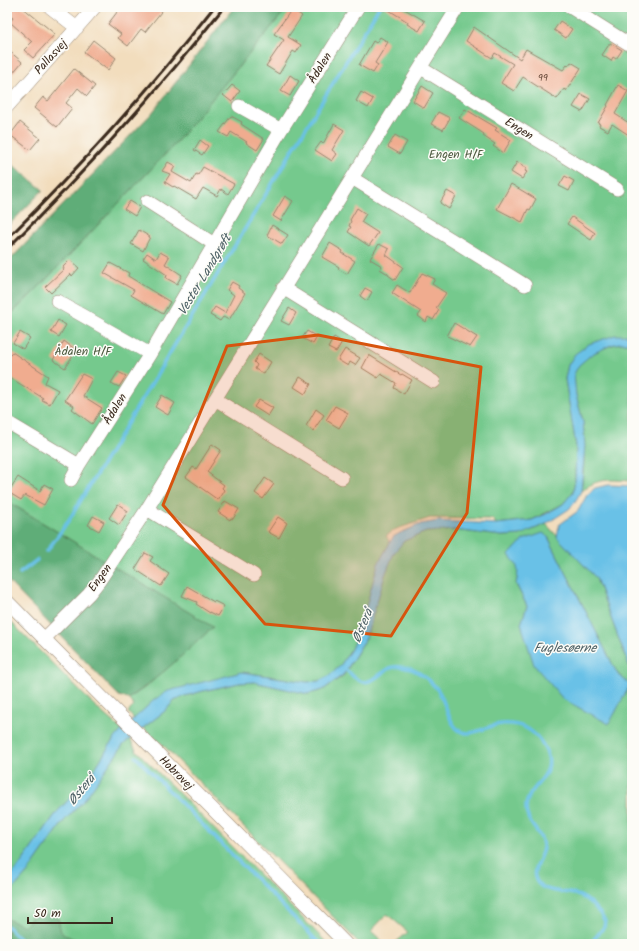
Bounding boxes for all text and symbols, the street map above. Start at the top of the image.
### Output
street label: Pallasvej [30,34,73,79]
street label: Ådalen [303,49,337,87]
house number: 99 [538,70,548,86]
street label: Engen [501,113,537,145]
park label: Engen H/F [429,145,485,164]
water label: Vester Landgrøft [172,229,239,320]
park label: Ådalen H/F [54,342,113,361]
street label: Ådalen [98,390,132,428]
street label: Engen [83,560,117,596]
water label: Østerå [347,603,380,646]
water label: Fuglesøerne [534,638,597,659]
street label: Hobrovej [154,751,198,795]
water label: Østerå [63,768,103,810]
scale bar [28,899,112,925]
text: 50 m [34,904,61,923]

